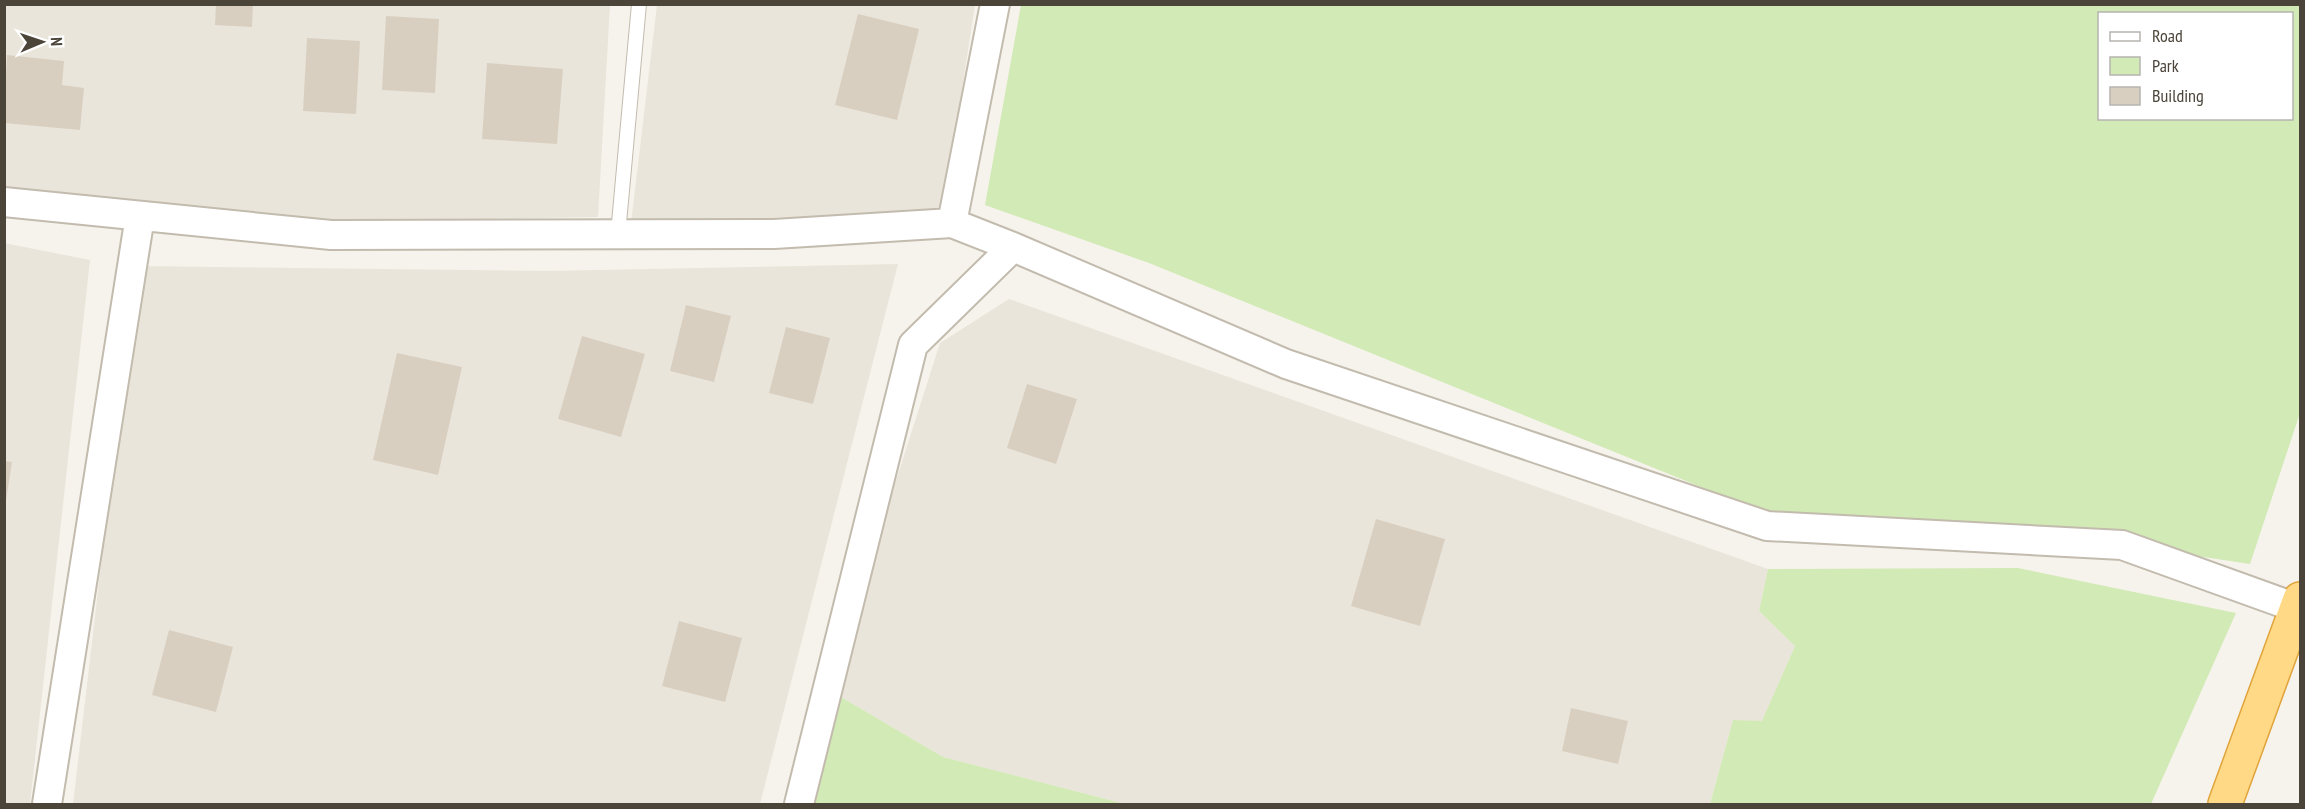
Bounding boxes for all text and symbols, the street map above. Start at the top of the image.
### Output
north arrow [12,12,72,72]
legend [2098,12,2293,120]
text: Road [2152,24,2183,47]
text: N [47,37,67,46]
text: Park [2152,54,2179,77]
text: Building [2152,84,2204,107]

